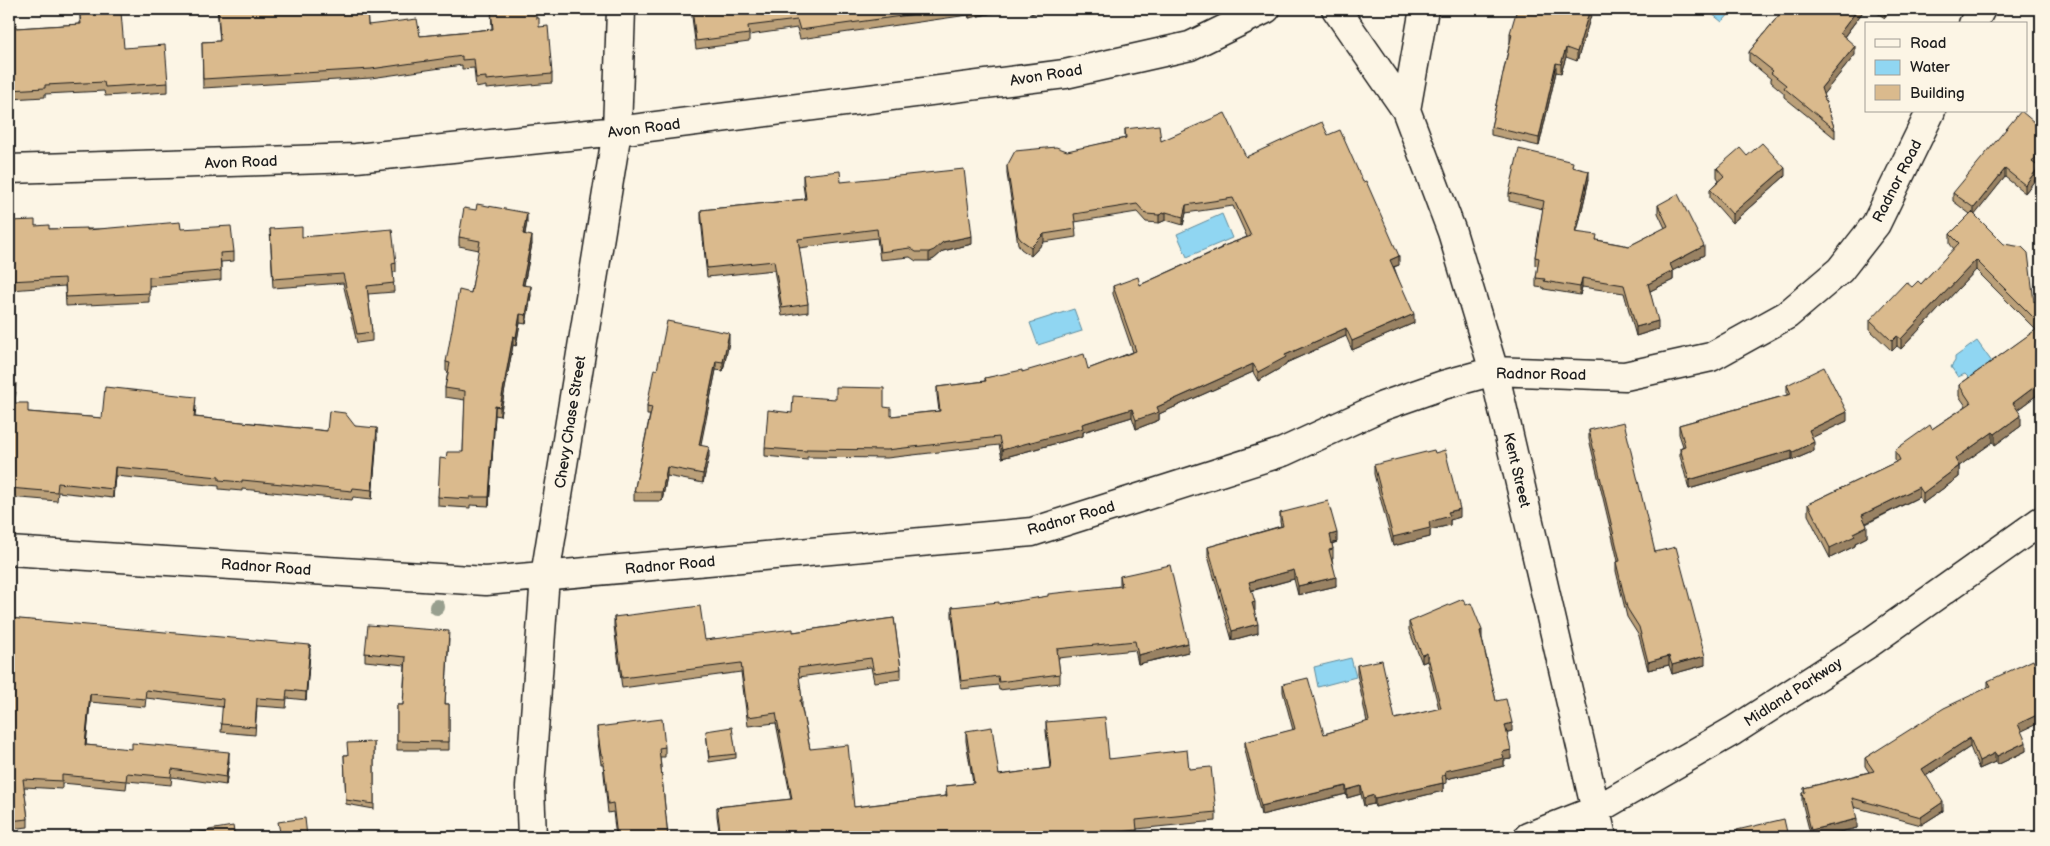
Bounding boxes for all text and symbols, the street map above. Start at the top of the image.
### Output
legend [1865,22,2028,112]
text: Road [1910,34,1946,53]
text: Water [1910,58,1950,77]
street label: Avon Road [1008,60,1084,91]
text: Building [1910,84,1965,103]
street label: Avon Road [607,115,682,142]
street label: Radnor Road [1868,137,1926,226]
street label: Avon Road [204,152,278,173]
street label: Chevy Chase Street [551,354,590,490]
street label: Radnor Road [1496,364,1586,385]
street label: Kent Street [1499,431,1534,510]
street label: Radnor Road [1025,497,1117,540]
street label: Radnor Road [624,552,716,579]
street label: Radnor Road [220,555,312,580]
street label: Midland Parkway [1741,654,1846,731]

